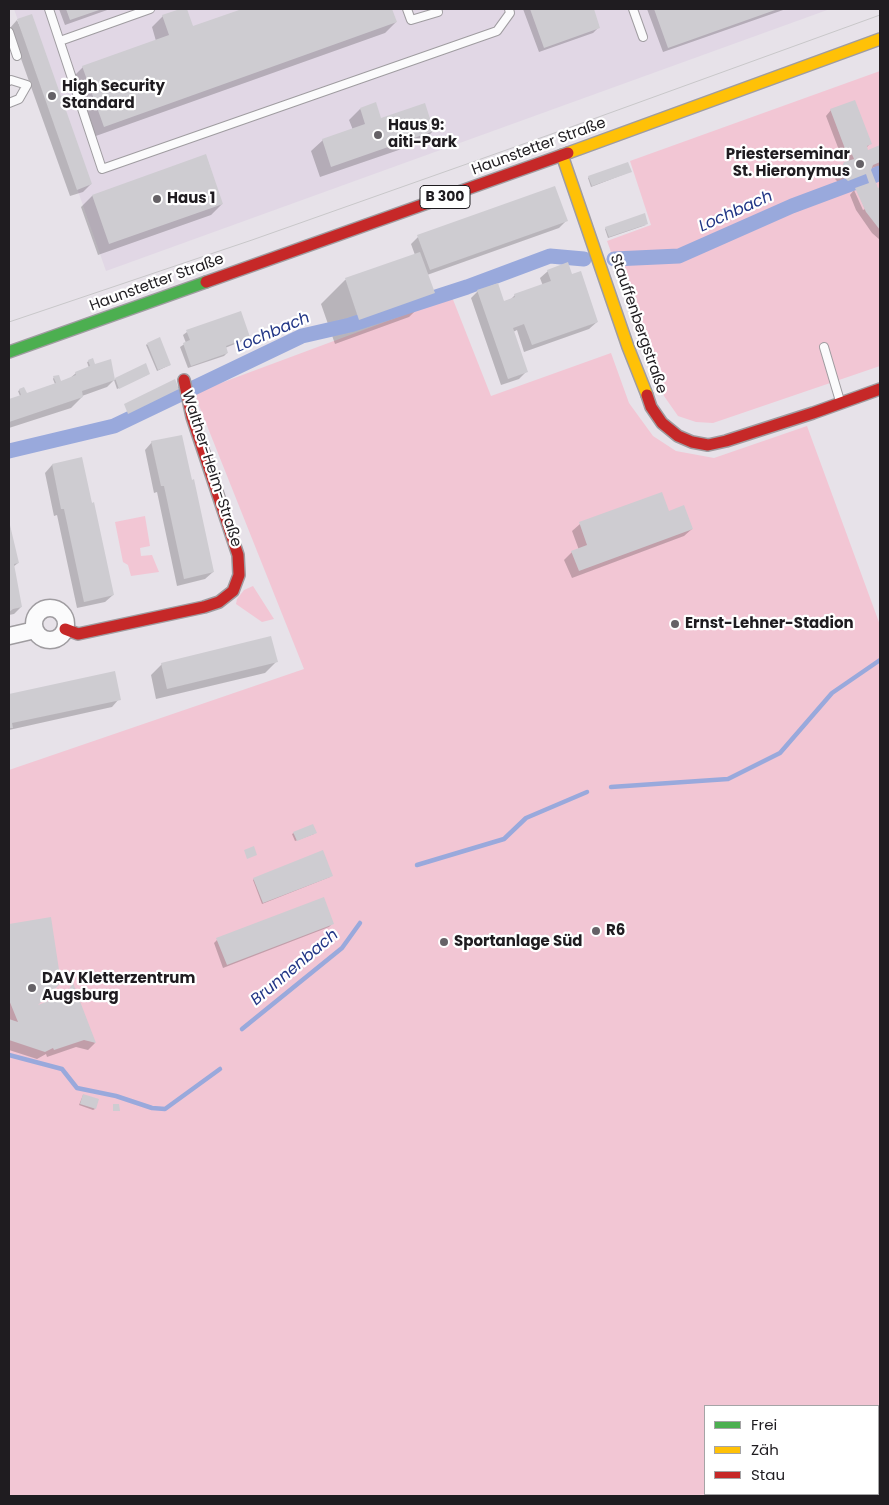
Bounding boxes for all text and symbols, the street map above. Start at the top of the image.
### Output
place label: High Security Standard [62,78,165,113]
marker: High Security Standard [46,90,58,102]
street label: Haunstetter Straße [469,114,609,180]
place label: Haus 9: aiti-Park [388,117,457,152]
marker: Haus 9: aiti-Park [372,129,384,141]
place label: Priesterseminar St. Hieronymus [726,146,850,181]
marker: Priesterseminar St. Hieronymus [854,158,866,170]
road number: B 300 [420,186,470,208]
water label: Lochbach [696,187,776,237]
place label: Haus 1 [167,190,215,208]
marker: Haus 1 [151,193,163,205]
street label: Haunstetter Straße [87,250,227,316]
street label: Stauffenbergstraße [606,252,670,396]
water label: Lochbach [233,309,313,357]
street label: Walther-Heim-Straße [177,389,245,549]
place label: Ernst-Lehner-Stadion [685,615,854,633]
marker: Ernst-Lehner-Stadion [669,618,681,630]
place label: R6 [606,922,625,940]
marker: R6 [590,925,602,937]
water label: Brunnenbach [247,926,343,1010]
place label: Sportanlage Süd [454,933,583,951]
marker: Sportanlage Süd [438,936,450,948]
place label: DAV Kletterzentrum Augsburg [42,970,195,1005]
marker: DAV Kletterzentrum Augsburg [26,982,38,994]
legend [704,1405,879,1495]
text: Frei [751,1414,777,1435]
text: Zäh [751,1439,779,1460]
text: Stau [751,1464,785,1485]

